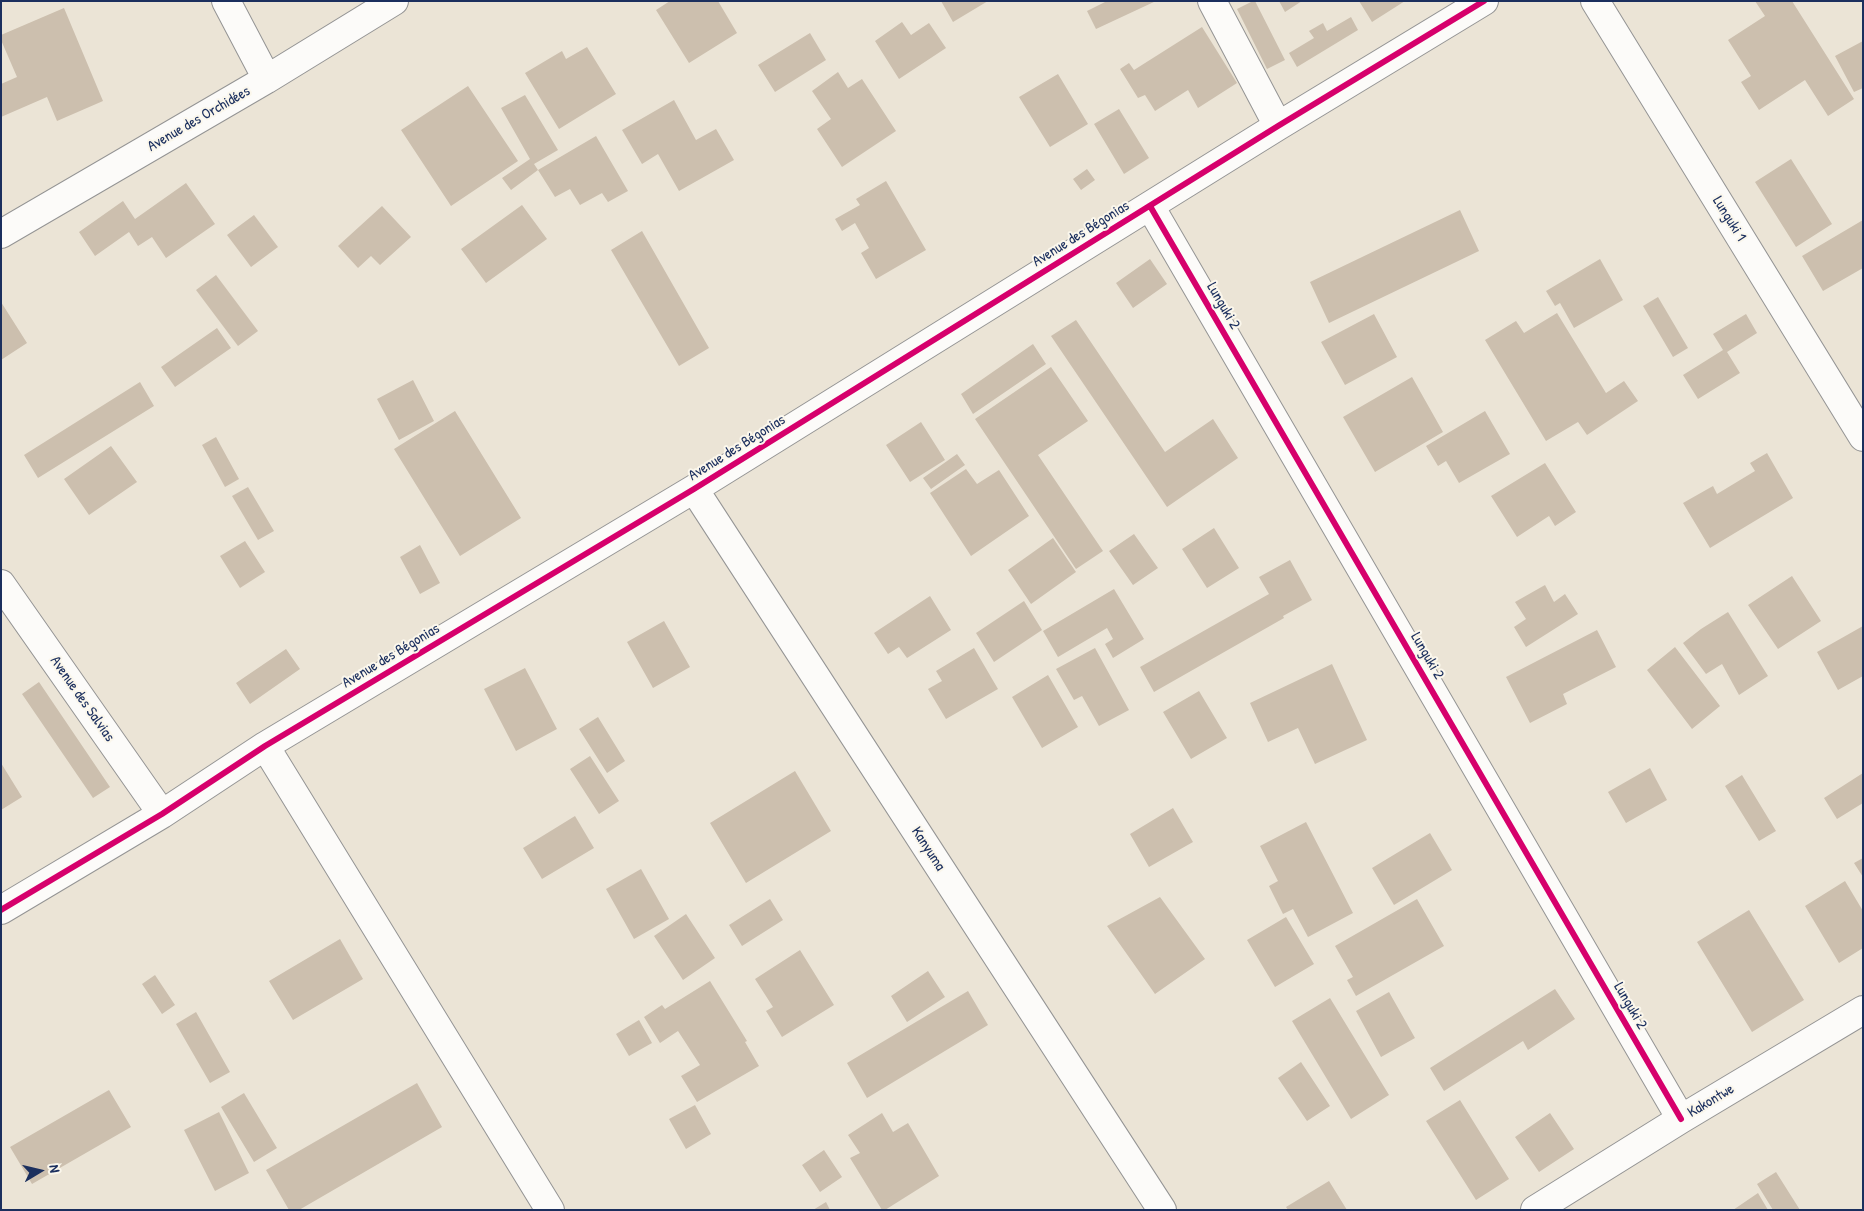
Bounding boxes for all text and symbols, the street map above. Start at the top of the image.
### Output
street label: Avenue des Orchidées [144,82,254,156]
street label: Lunguki 1 [1708,193,1750,245]
street label: Avenue des Bégonias [1029,197,1133,271]
street label: Lunguki 2 [1202,279,1244,333]
street label: Avenue des Bégonias [685,411,789,485]
street label: Avenue des Bégonias [339,620,443,692]
street label: Lunguki 2 [1406,629,1448,683]
street label: Avenue des Salvias [46,653,118,745]
street label: Kanyuma [907,824,949,874]
street label: Lunguki 2 [1609,979,1651,1033]
street label: Kakontwe [1685,1080,1737,1122]
north arrow [15,1146,65,1196]
text: N [45,1163,65,1174]

